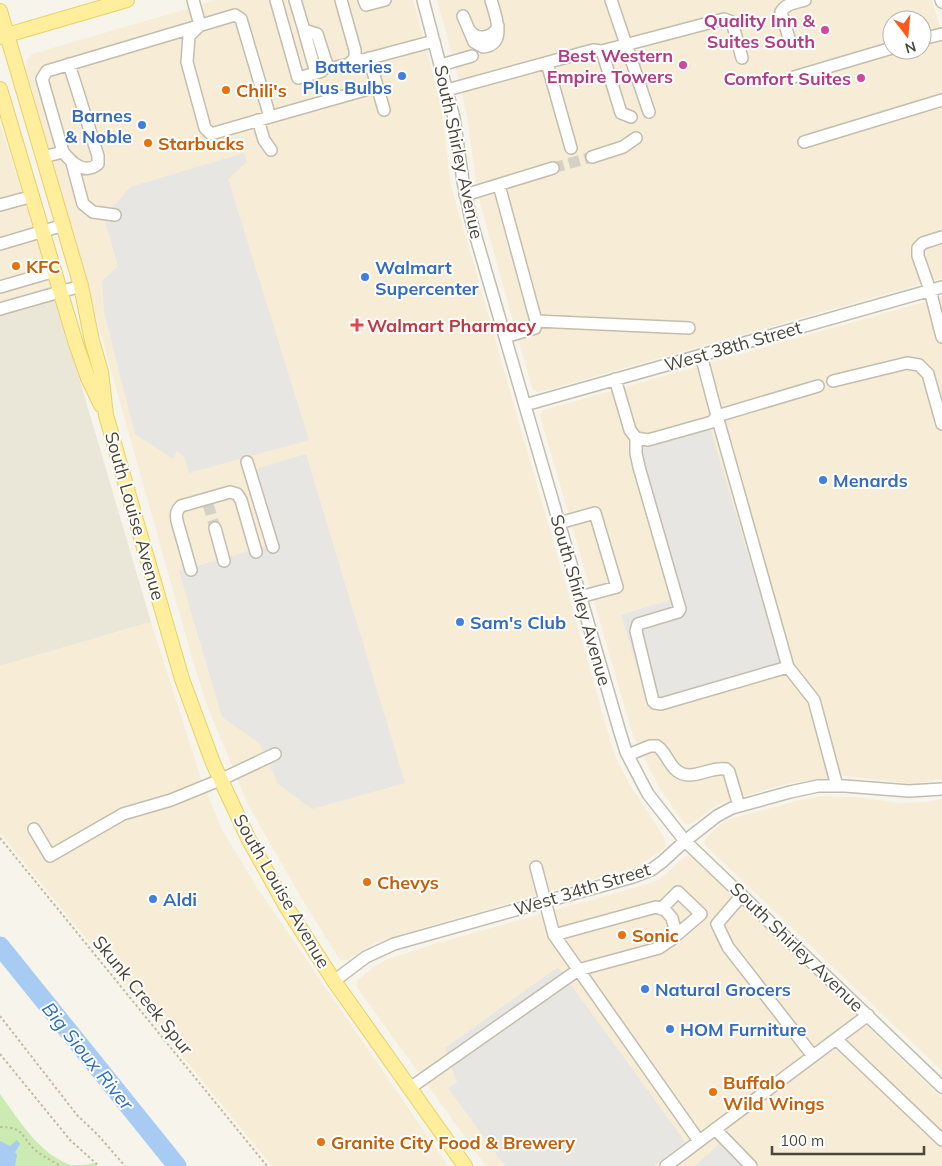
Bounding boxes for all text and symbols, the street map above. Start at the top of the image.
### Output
place label: Quality Inn & Suites South [704,9,816,53]
north arrow [882,10,932,60]
marker: Quality Inn & Suites South [819,24,831,36]
text: N [903,37,918,58]
place label: Best Western Empire Towers [547,44,673,88]
place label: Batteries Plus Bulbs [303,55,392,99]
marker: Best Western Empire Towers [677,59,689,71]
street label: South Shirley Avenue [429,63,489,241]
place label: Comfort Suites [723,67,851,90]
marker: Batteries Plus Bulbs [396,70,408,82]
marker: Comfort Suites [855,72,867,84]
place label: Chili's [236,79,287,102]
marker: Chili's [220,84,232,96]
place label: Barnes & Noble [65,104,132,148]
marker: Barnes & Noble [136,119,148,131]
place label: Starbucks [158,132,244,155]
marker: Starbucks [142,137,154,149]
place label: KFC [26,255,60,278]
place label: Walmart Supercenter [375,256,479,300]
marker: KFC [10,260,22,272]
marker: Walmart Supercenter [359,271,371,283]
place label: Walmart Pharmacy [367,314,536,337]
street label: West 38th Street [662,315,804,377]
marker: Walmart Pharmacy [351,319,363,331]
street label: South Louise Avenue [100,429,170,603]
place label: Menards [833,469,908,492]
marker: Menards [817,474,829,486]
street label: South Shirley Avenue [546,512,616,688]
place label: Sam's Club [470,611,566,634]
marker: Sam's Club [454,616,466,628]
street label: South Louise Avenue [228,810,336,972]
street label: West 34th Street [511,857,653,921]
place label: Chevys [377,871,439,894]
marker: Chevys [361,876,373,888]
street label: South Shirley Avenue [725,877,869,1017]
place label: Aldi [163,888,197,911]
marker: Aldi [147,893,159,905]
place label: Sonic [632,924,679,947]
marker: Sonic [616,929,628,941]
street label: Skunk Creek Spur [88,931,198,1060]
place label: Natural Grocers [655,978,791,1001]
marker: Natural Grocers [639,983,651,995]
water label: Big Sioux River [37,997,140,1116]
place label: HOM Furniture [680,1018,807,1041]
marker: HOM Furniture [664,1023,676,1035]
place label: Buffalo Wild Wings [723,1071,825,1115]
marker: Buffalo Wild Wings [707,1086,719,1098]
scale bar [772,1124,924,1156]
place label: Granite City Food & Brewery [331,1131,575,1154]
text: 100 m [780,1131,824,1150]
marker: Granite City Food & Brewery [315,1136,327,1148]

